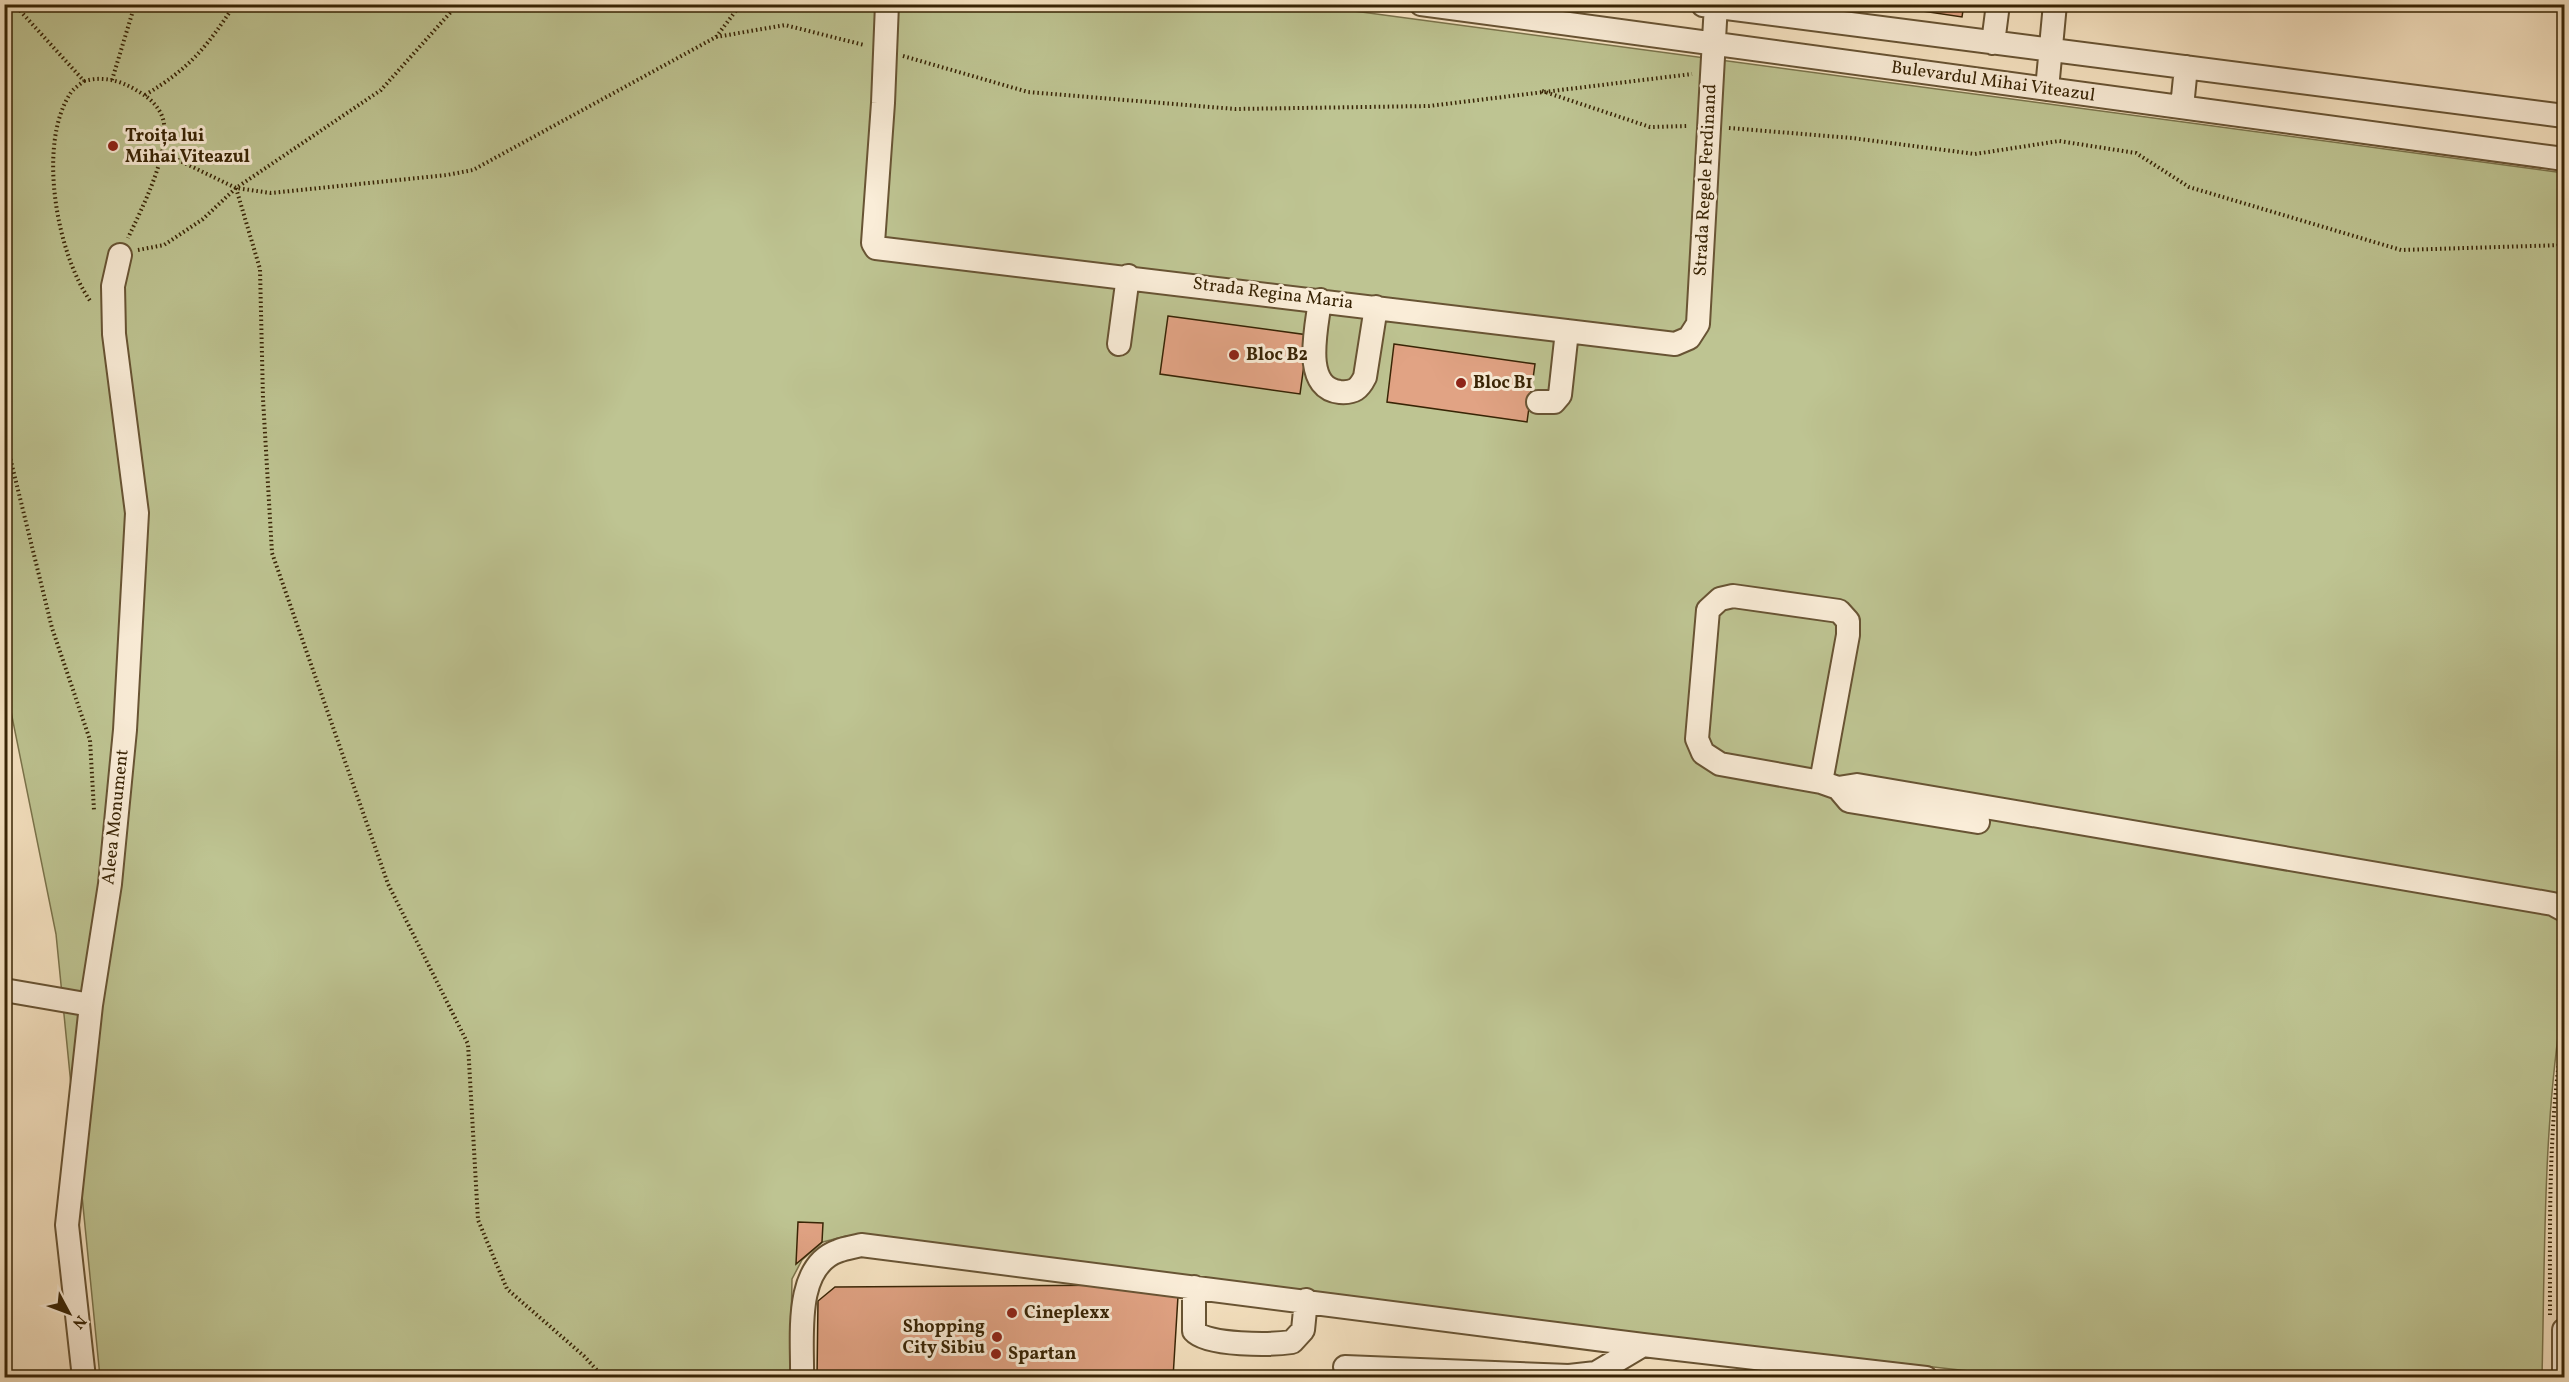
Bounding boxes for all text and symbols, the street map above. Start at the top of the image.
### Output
street label: Bulevardul Mihai Viteazul [1889,55,2097,109]
street label: Strada Regele Ferdinand [1688,83,1724,277]
place label: Troița lui Mihai Viteazul [125,124,250,170]
marker: Troița lui Mihai Viteazul [106,139,120,153]
street label: Strada Regina Maria [1191,272,1355,316]
place label: Bloc B2 [1246,343,1308,368]
marker: Bloc B2 [1227,348,1241,362]
place label: Bloc B1 [1473,371,1533,396]
marker: Bloc B1 [1454,376,1468,390]
street label: Aleea Monument [96,748,136,886]
north arrow [39,1283,99,1343]
place label: Cineplexx [1024,1301,1110,1326]
marker: Cineplexx [1005,1306,1019,1320]
text: N [66,1310,91,1333]
place label: Shopping City Sibiu [902,1315,985,1361]
marker: Shopping City Sibiu [990,1330,1004,1344]
place label: Spartan [1008,1342,1076,1367]
marker: Spartan [989,1347,1003,1361]

